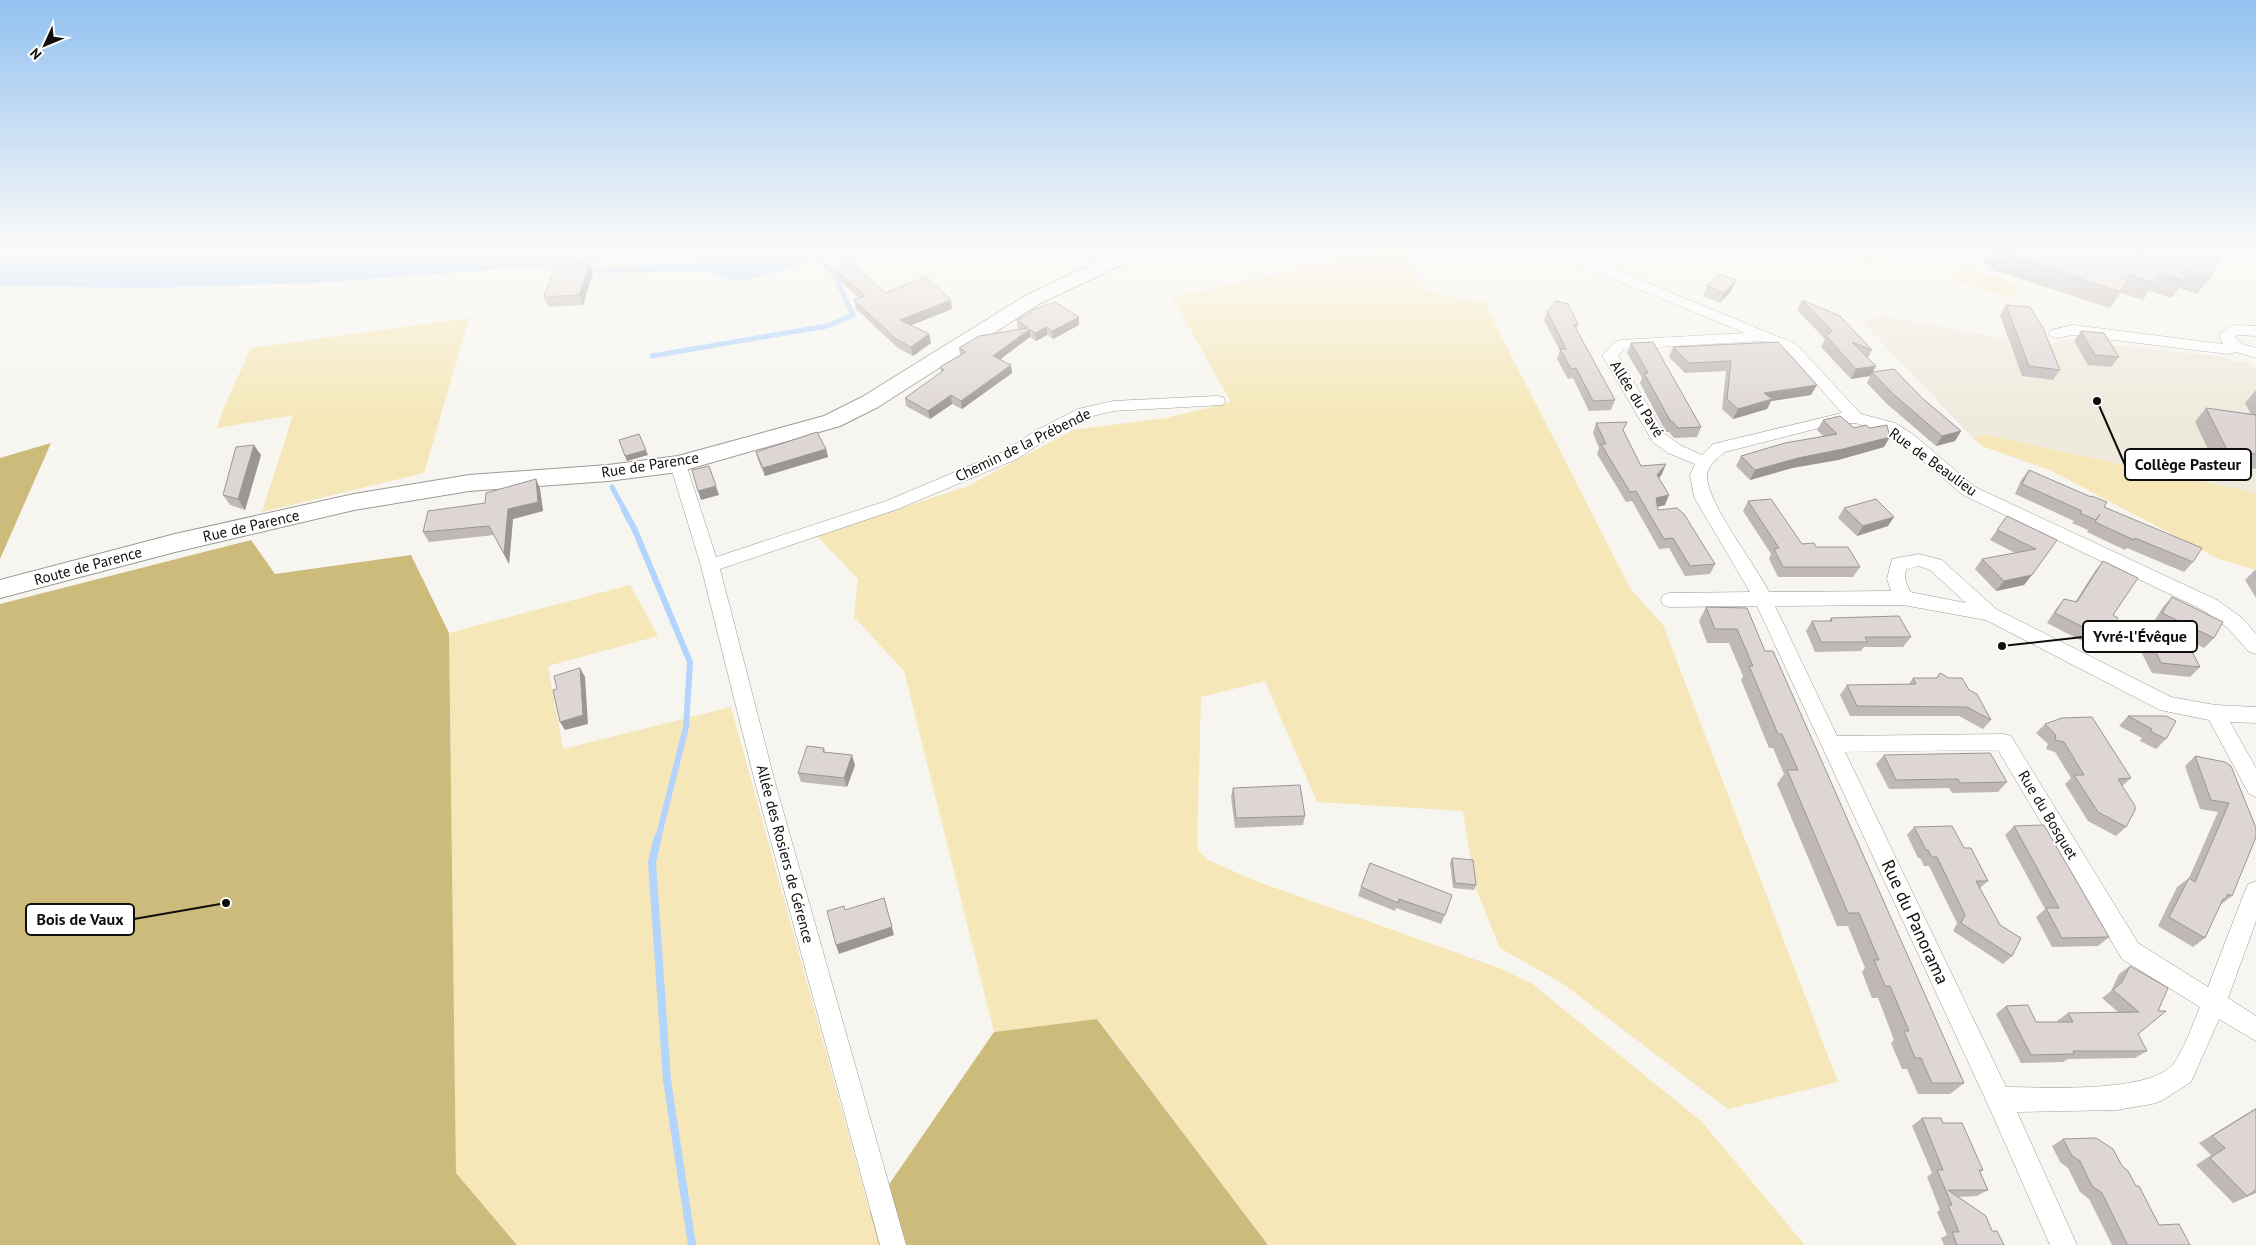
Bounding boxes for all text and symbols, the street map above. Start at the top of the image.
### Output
north arrow [20,20,70,70]
text: N [26,44,45,64]
street label: Allée du Pavé [1606,357,1668,441]
street label: Chemin de la Prébende [952,403,1094,486]
street label: Rue de Beaulieu [1886,423,1981,500]
street label: Rue de Parence [600,447,700,482]
callout: Collège Pasteur [2125,449,2251,480]
text: Collège Pasteur [2135,454,2242,474]
street label: Rue de Parence [201,505,301,546]
street label: Route de Parence [32,542,144,589]
callout: Yvré-l'Évêque [2083,621,2197,652]
text: Yvré-l'Évêque [2092,626,2187,646]
street label: Allée des Rosiers de Gérence [753,763,818,945]
street label: Rue du Bosquet [2014,767,2082,863]
street label: Rue du Panorama [1877,856,1954,988]
callout: Bois de Vaux [26,904,134,935]
text: Bois de Vaux [36,909,124,929]

